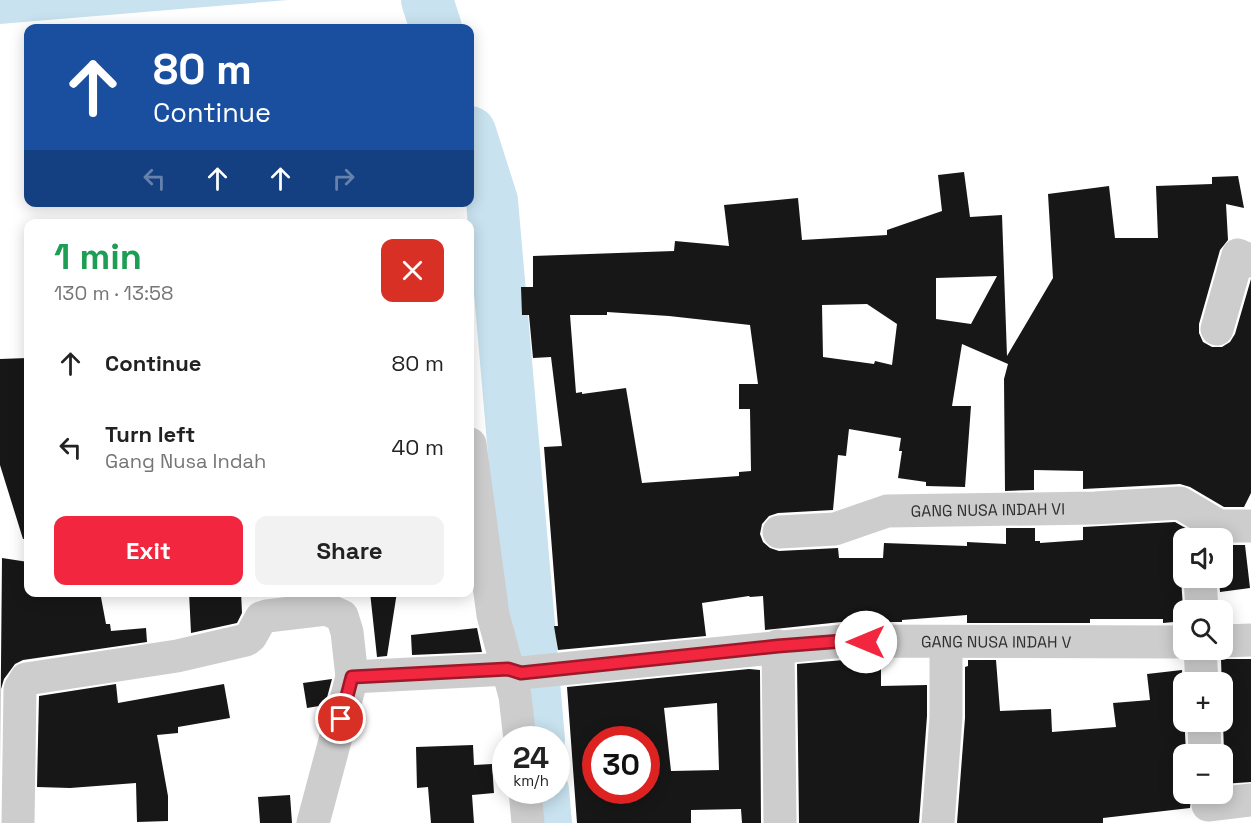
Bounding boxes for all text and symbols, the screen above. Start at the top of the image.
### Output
text: 80 m [153,43,252,96]
icon: ahead [54,48,132,126]
text: Continue [153,95,271,130]
icon: left [138,162,171,195]
icon: ahead [201,162,234,195]
icon: ahead [264,162,297,195]
icon: right [327,162,360,195]
text: 1 min [54,234,142,280]
button: close [381,239,444,302]
text: 130 m · 13:58 [54,280,174,306]
icon: ahead [54,347,87,380]
text: Continue [105,349,201,377]
text: 80 m [392,349,444,377]
text: Turn left [105,420,195,448]
icon: left [54,431,87,464]
text: 40 m [392,433,444,461]
text: Gang Nusa Indah [105,448,266,474]
street label: GANG NUSA INDAH VI [911,498,1065,522]
button: Exit [54,516,243,585]
button: Share [255,516,444,585]
map controls [1173,528,1233,804]
button: sound [1173,528,1233,588]
button: search [1173,600,1233,660]
position arrow [834,610,898,674]
street label: GANG NUSA INDAH V [921,631,1071,653]
button: + [1173,672,1233,732]
pin [315,693,366,744]
icon: arrive [324,702,357,735]
speed limit sign: 30 [582,726,660,804]
text: 24 [513,738,549,777]
button: − [1173,744,1233,804]
text: km/h [513,771,549,790]

